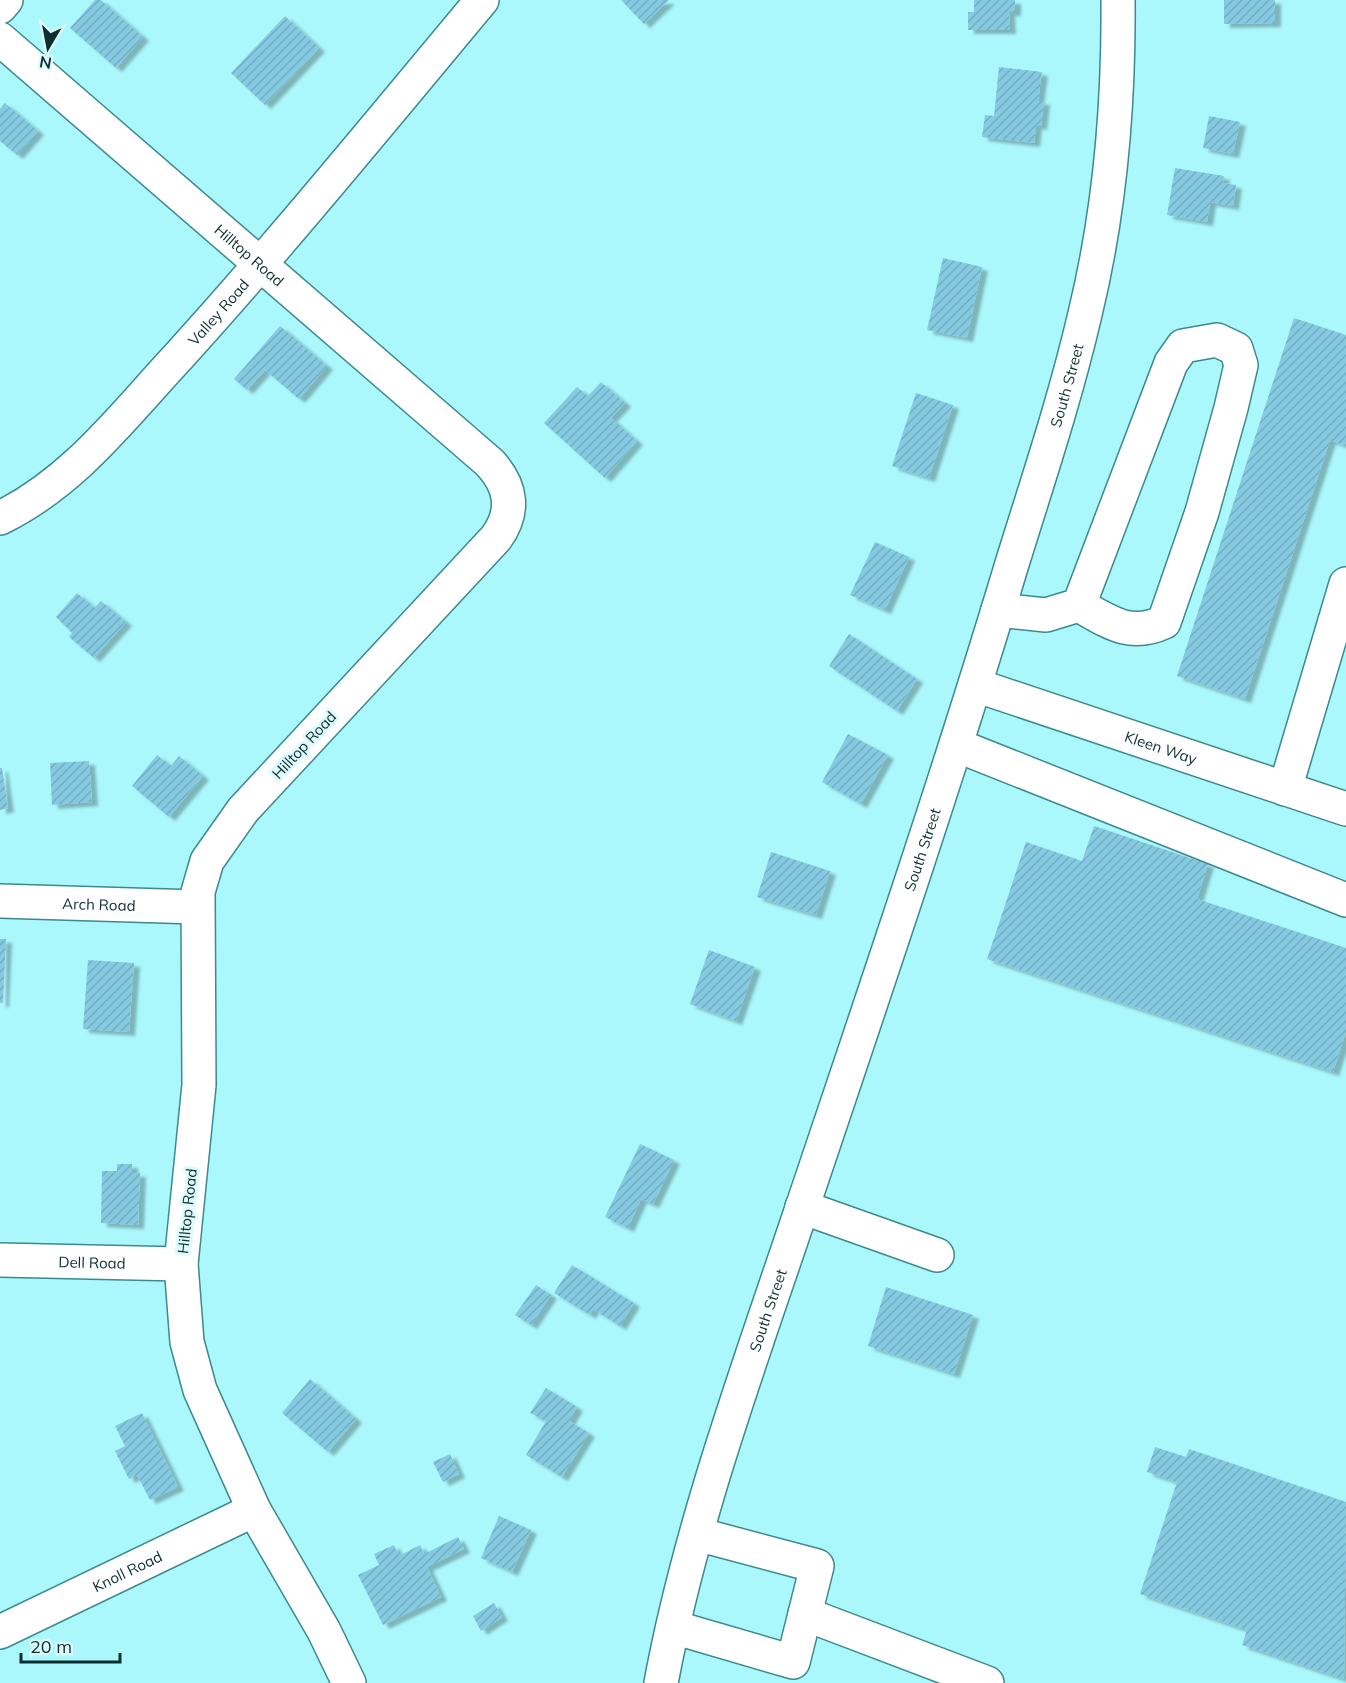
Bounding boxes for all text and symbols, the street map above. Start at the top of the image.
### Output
north arrow [18,18,78,78]
text: N [38,52,53,74]
street label: Hilltop Road [211,220,288,290]
street label: Valley Road [184,275,253,349]
street label: South Street [1045,342,1087,430]
street label: Hilltop Road [268,707,340,783]
street label: Kleen Way [1122,726,1199,768]
street label: South Street [899,806,944,893]
street label: Arch Road [62,893,136,915]
street label: Hilltop Road [173,1167,201,1255]
street label: Dell Road [58,1252,126,1272]
street label: South Street [744,1266,790,1354]
street label: Knoll Road [89,1546,165,1596]
scale bar [21,1626,120,1664]
text: 20 m [30,1635,72,1658]

